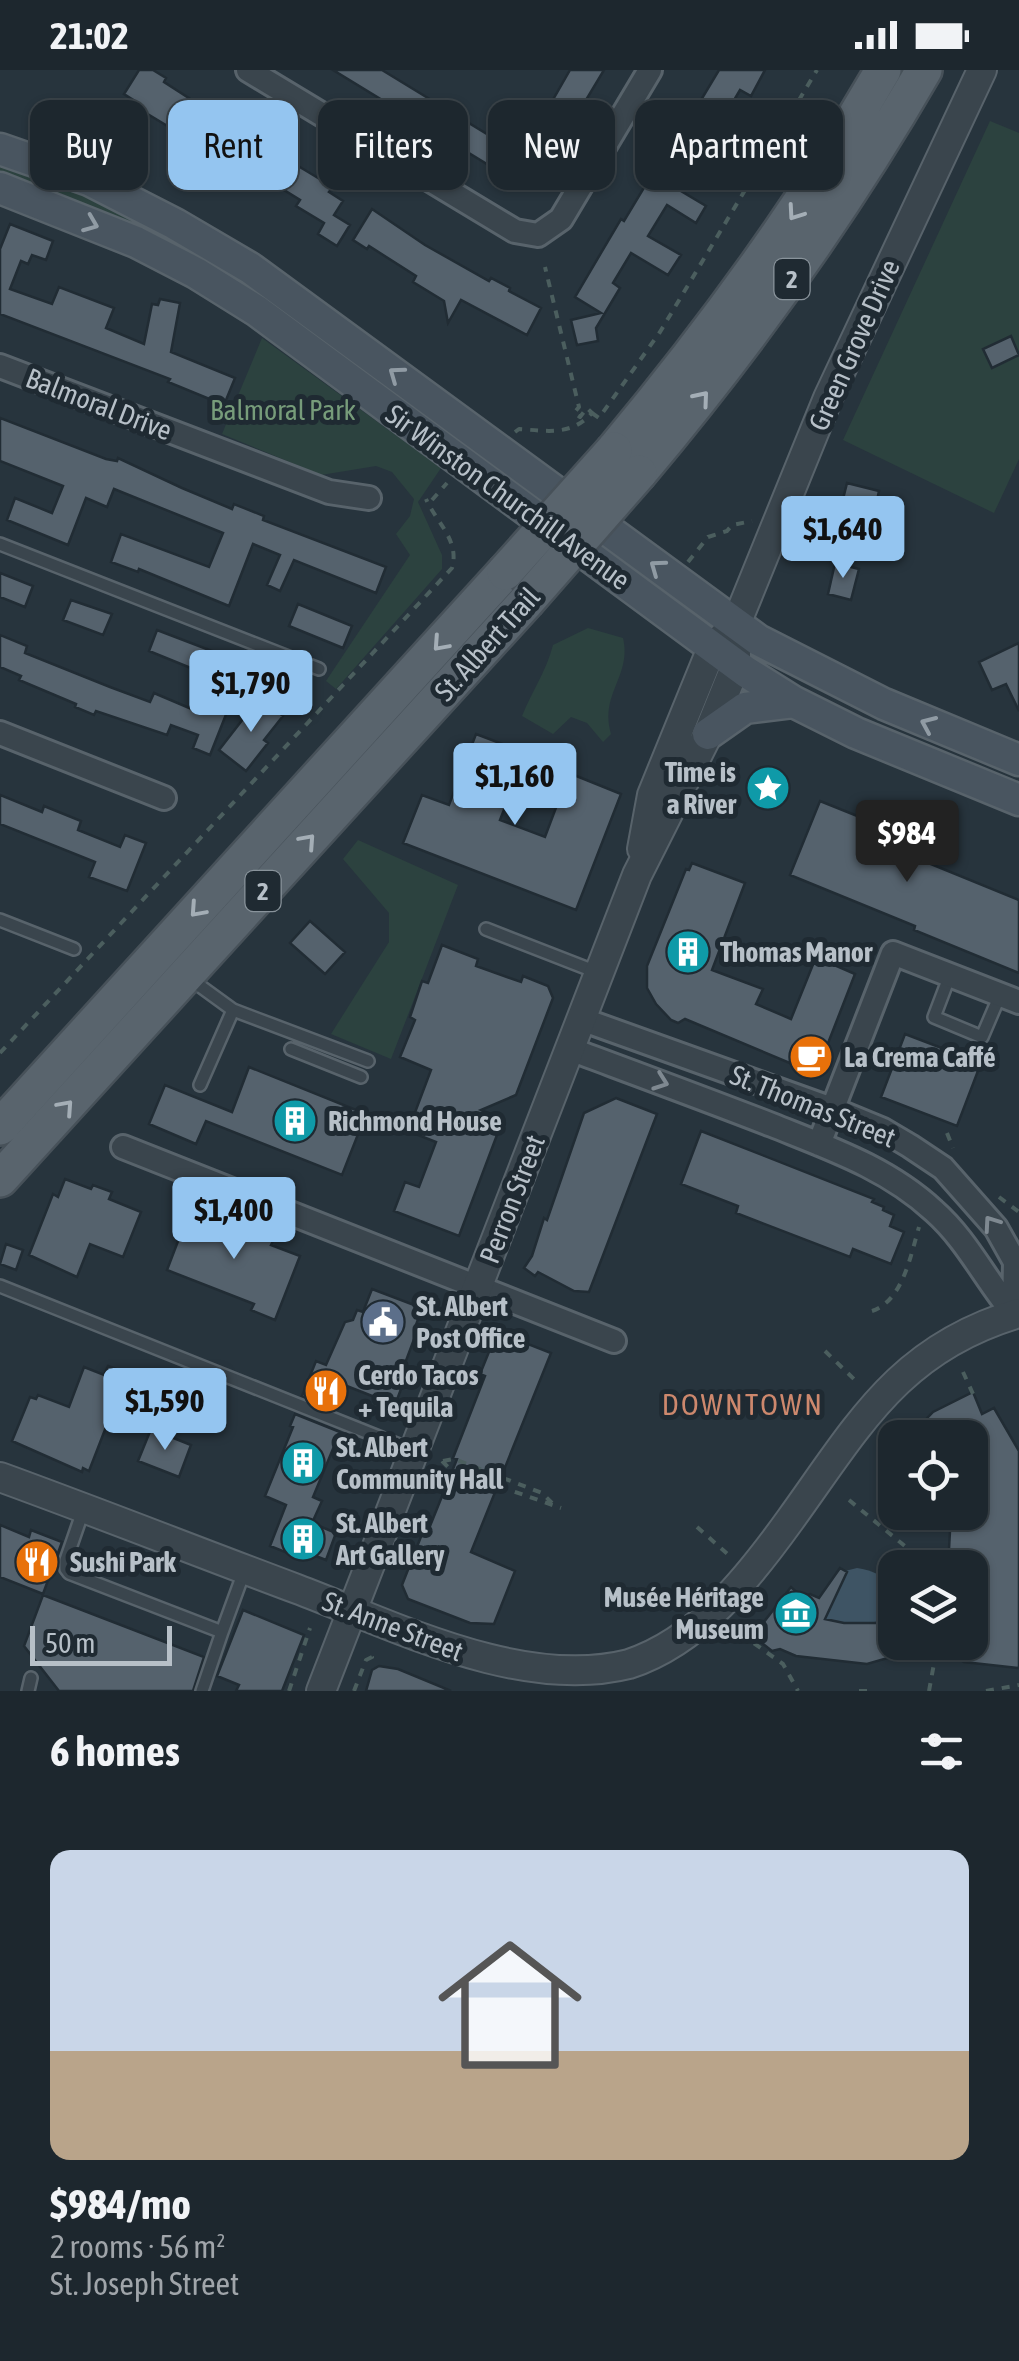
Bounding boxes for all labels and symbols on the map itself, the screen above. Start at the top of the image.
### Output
one-way arrow [789,201,807,220]
one-way arrow [81,212,98,232]
street label: Green Grove Drive [802,254,906,436]
road number: 2 [774,259,810,299]
street label: Balmoral Drive [22,362,176,446]
one-way arrow [389,368,407,386]
one-way arrow [690,392,708,410]
park label: Balmoral Park [210,394,356,426]
street label: Sir Winston Churchill Avenue [380,398,636,596]
pin: $1,640 [762,496,924,581]
one-way arrow [650,562,668,579]
street label: St. Albert Trail [428,581,546,707]
one-way arrow [433,632,451,651]
pin: $1,790 [170,650,332,735]
one-way arrow [920,716,938,736]
pin: $1,160 [434,743,596,828]
place label: Time is a River [665,756,737,820]
place icon: Time is a River [745,765,791,811]
pin: $984 [848,800,966,885]
one-way arrow [296,834,314,853]
road number: 2 [246,871,280,911]
one-way arrow [191,898,209,917]
building icon: Thomas Manor [665,929,711,975]
place label: Thomas Manor [720,936,873,968]
cafe icon: La Crema Caffé [788,1034,834,1080]
place label: La Crema Caffé [844,1041,996,1073]
street label: St. Thomas Street [726,1058,900,1154]
one-way arrow [652,1070,669,1091]
building icon: Richmond House [272,1098,318,1144]
one-way arrow [54,1100,72,1119]
place label: Richmond House [328,1105,502,1137]
street label: Perron Street [473,1130,551,1268]
pin: $1,400 [153,1177,315,1262]
one-way arrow [985,1216,1003,1235]
place label: St. Albert Post Office [416,1290,525,1354]
public building icon: St. Albert Post Office [360,1299,406,1345]
place label: Cerdo Tacos + Tequila [358,1359,479,1423]
pin: $1,590 [84,1368,246,1453]
restaurant icon: Cerdo Tacos + Tequila [303,1368,349,1414]
district label: DOWNTOWN [662,1387,824,1421]
place label: St. Albert Community Hall [336,1431,504,1495]
building icon: St. Albert Community Hall [280,1440,326,1486]
place label: St. Albert Art Gallery [335,1507,445,1571]
building icon: St. Albert Art Gallery [280,1516,326,1562]
restaurant icon: Sushi Park [14,1539,60,1585]
place label: Sushi Park [70,1546,176,1578]
place label: Musée Héritage Museum [604,1581,764,1645]
street label: St. Anne Street [318,1585,468,1667]
museum icon: Musée Héritage Museum [773,1590,819,1636]
scale bar [30,1621,172,1666]

